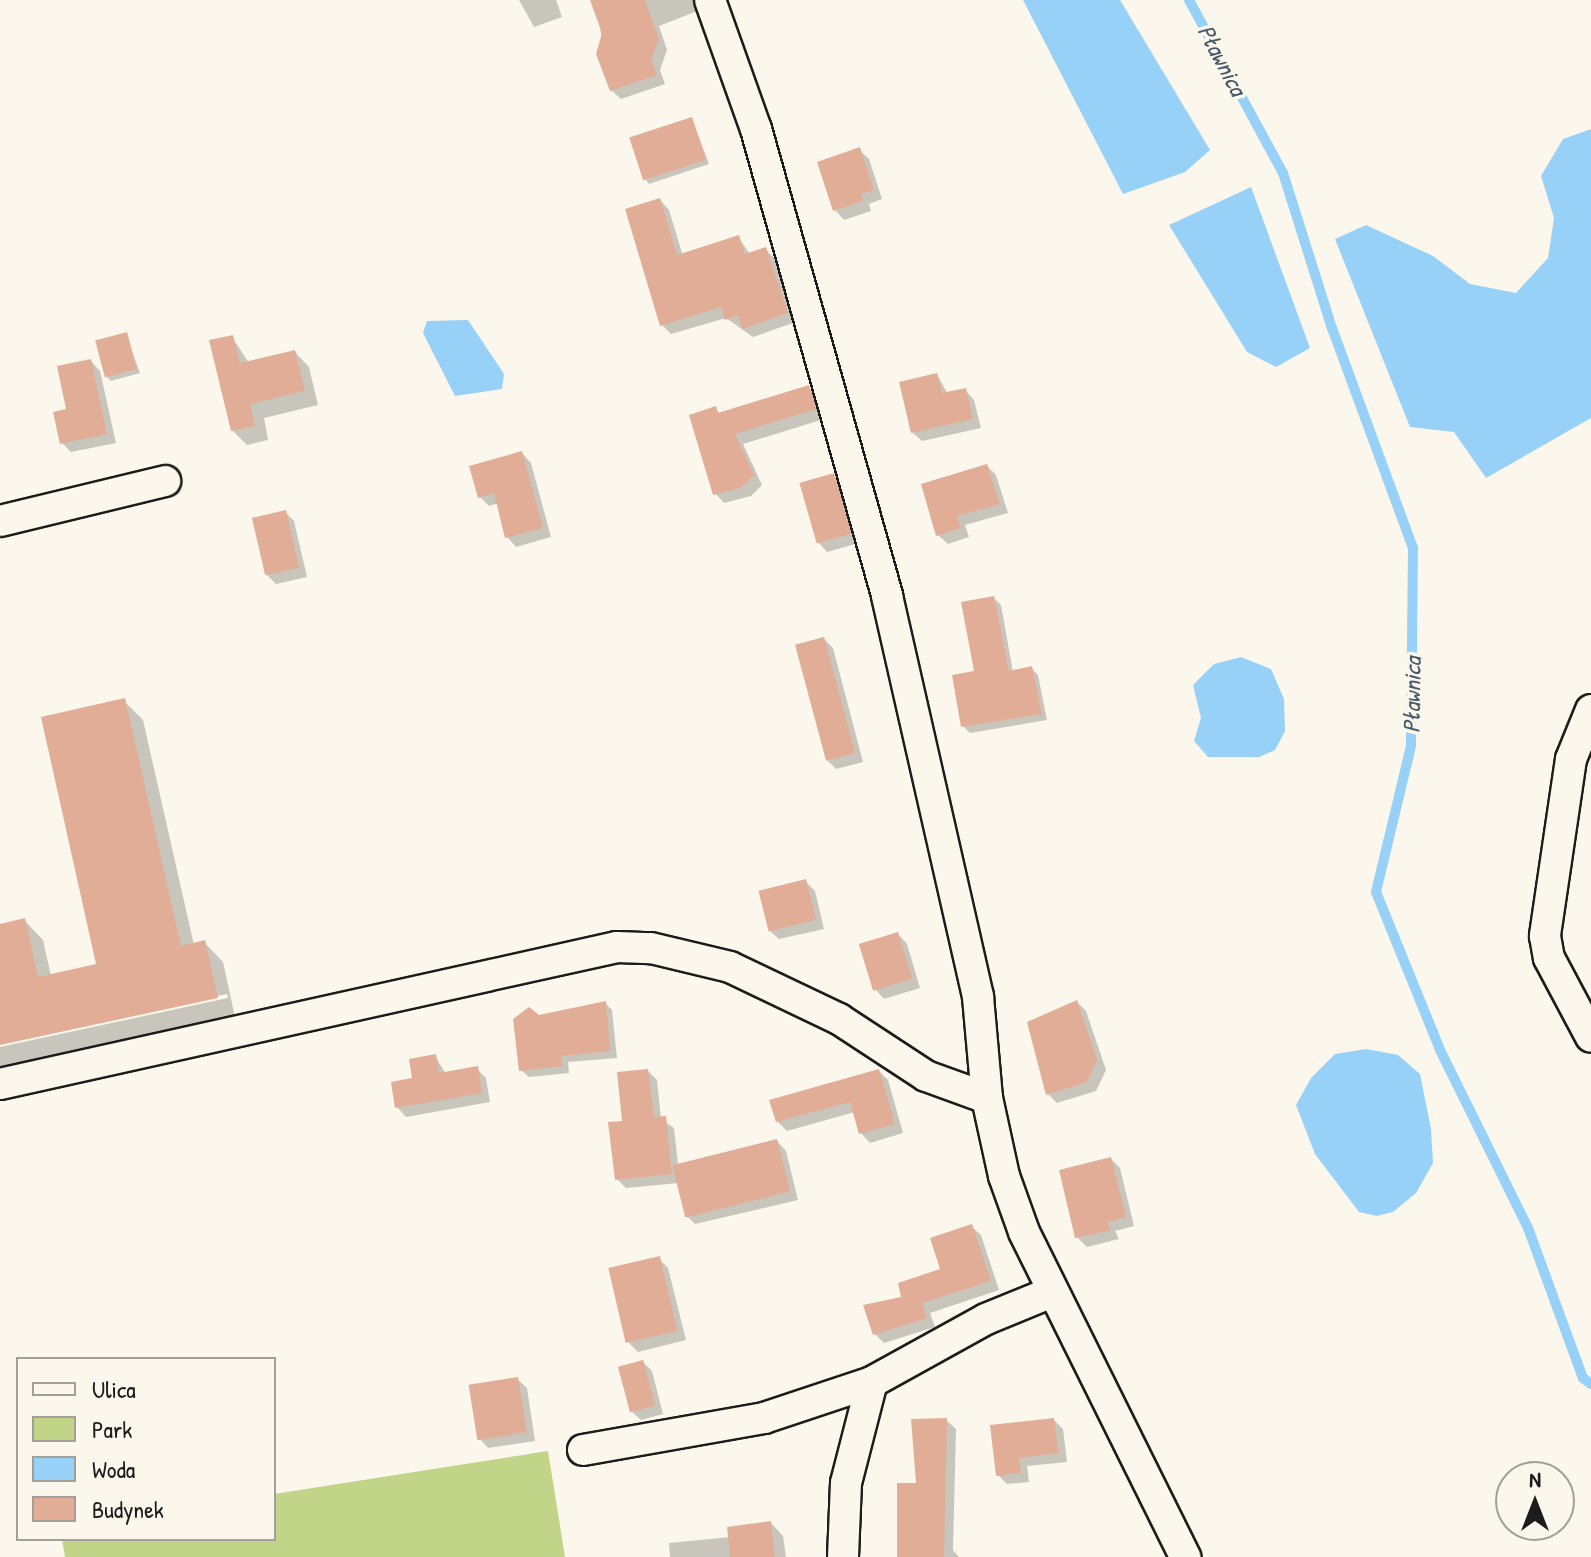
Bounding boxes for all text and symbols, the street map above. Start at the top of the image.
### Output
water label: Pławnica [1191,20,1253,100]
water label: Pławnica [1397,657,1427,733]
legend [16,1357,276,1541]
text: Ulica [92,1373,136,1405]
text: Park [92,1413,132,1445]
text: Woda [92,1453,135,1485]
north arrow [1495,1461,1575,1541]
text: N [1529,1464,1541,1494]
text: Budynek [92,1493,164,1525]

